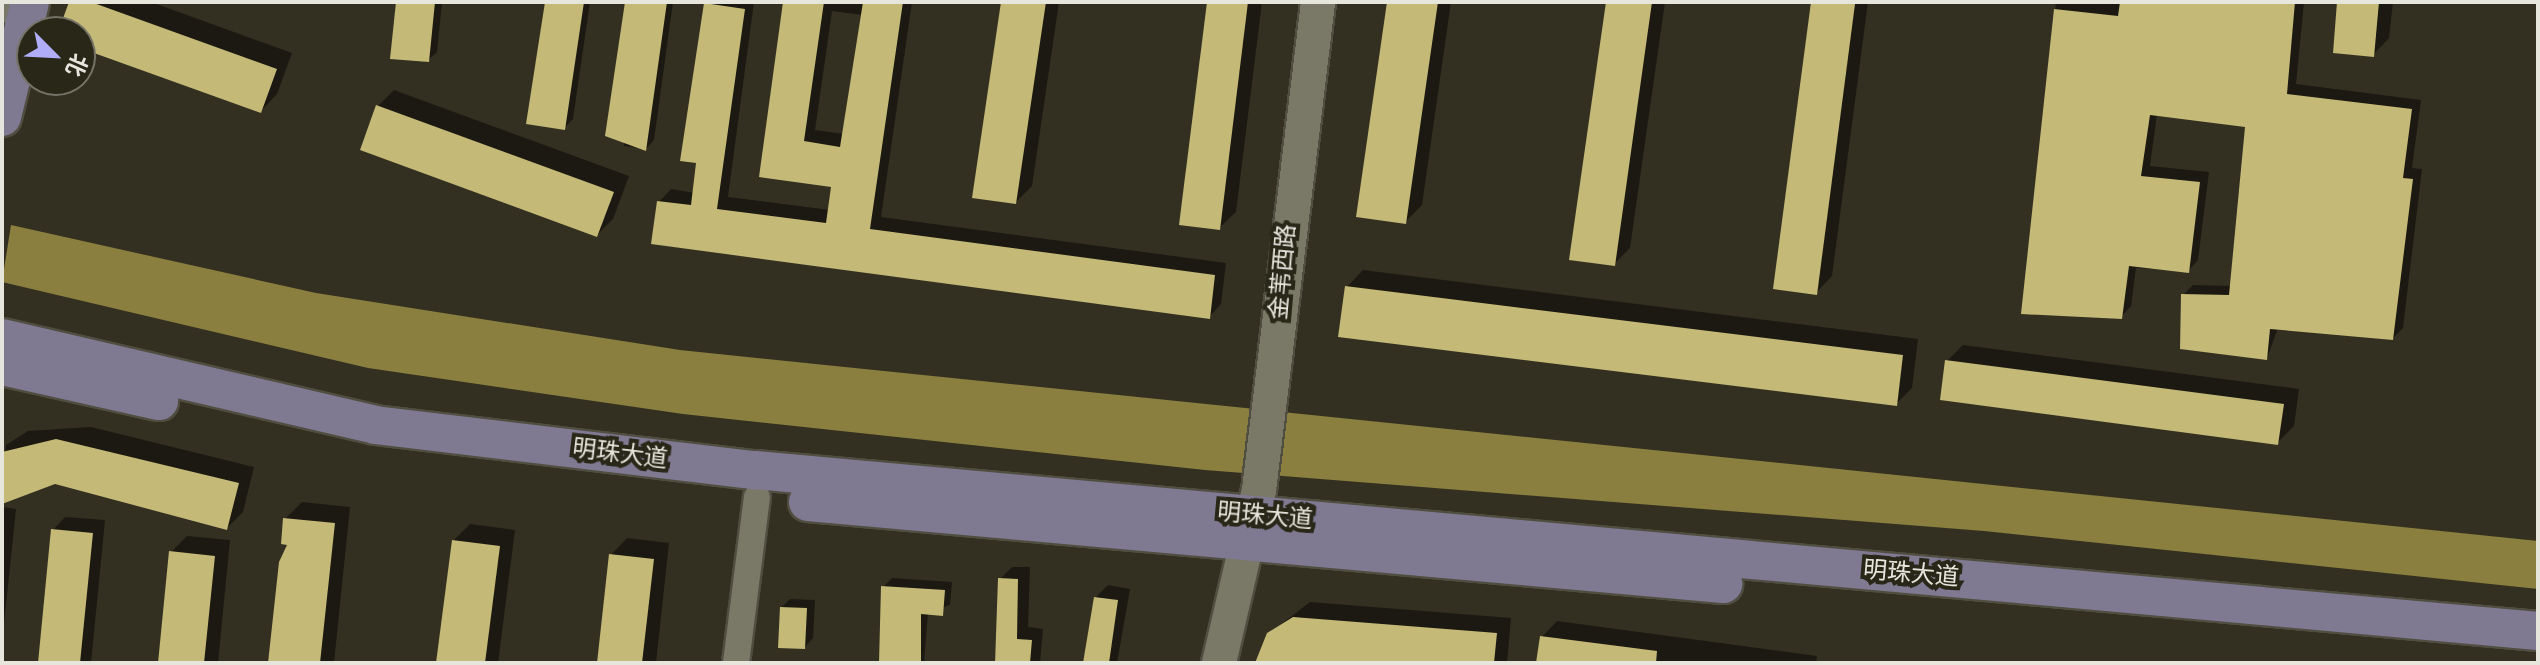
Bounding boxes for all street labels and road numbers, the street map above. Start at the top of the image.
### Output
street label: 金苇西路 [1264,223,1302,321]
street label: 明珠大道 [571,434,669,474]
street label: 明珠大道 [1216,497,1314,535]
street label: 明珠大道 [1862,555,1960,593]

